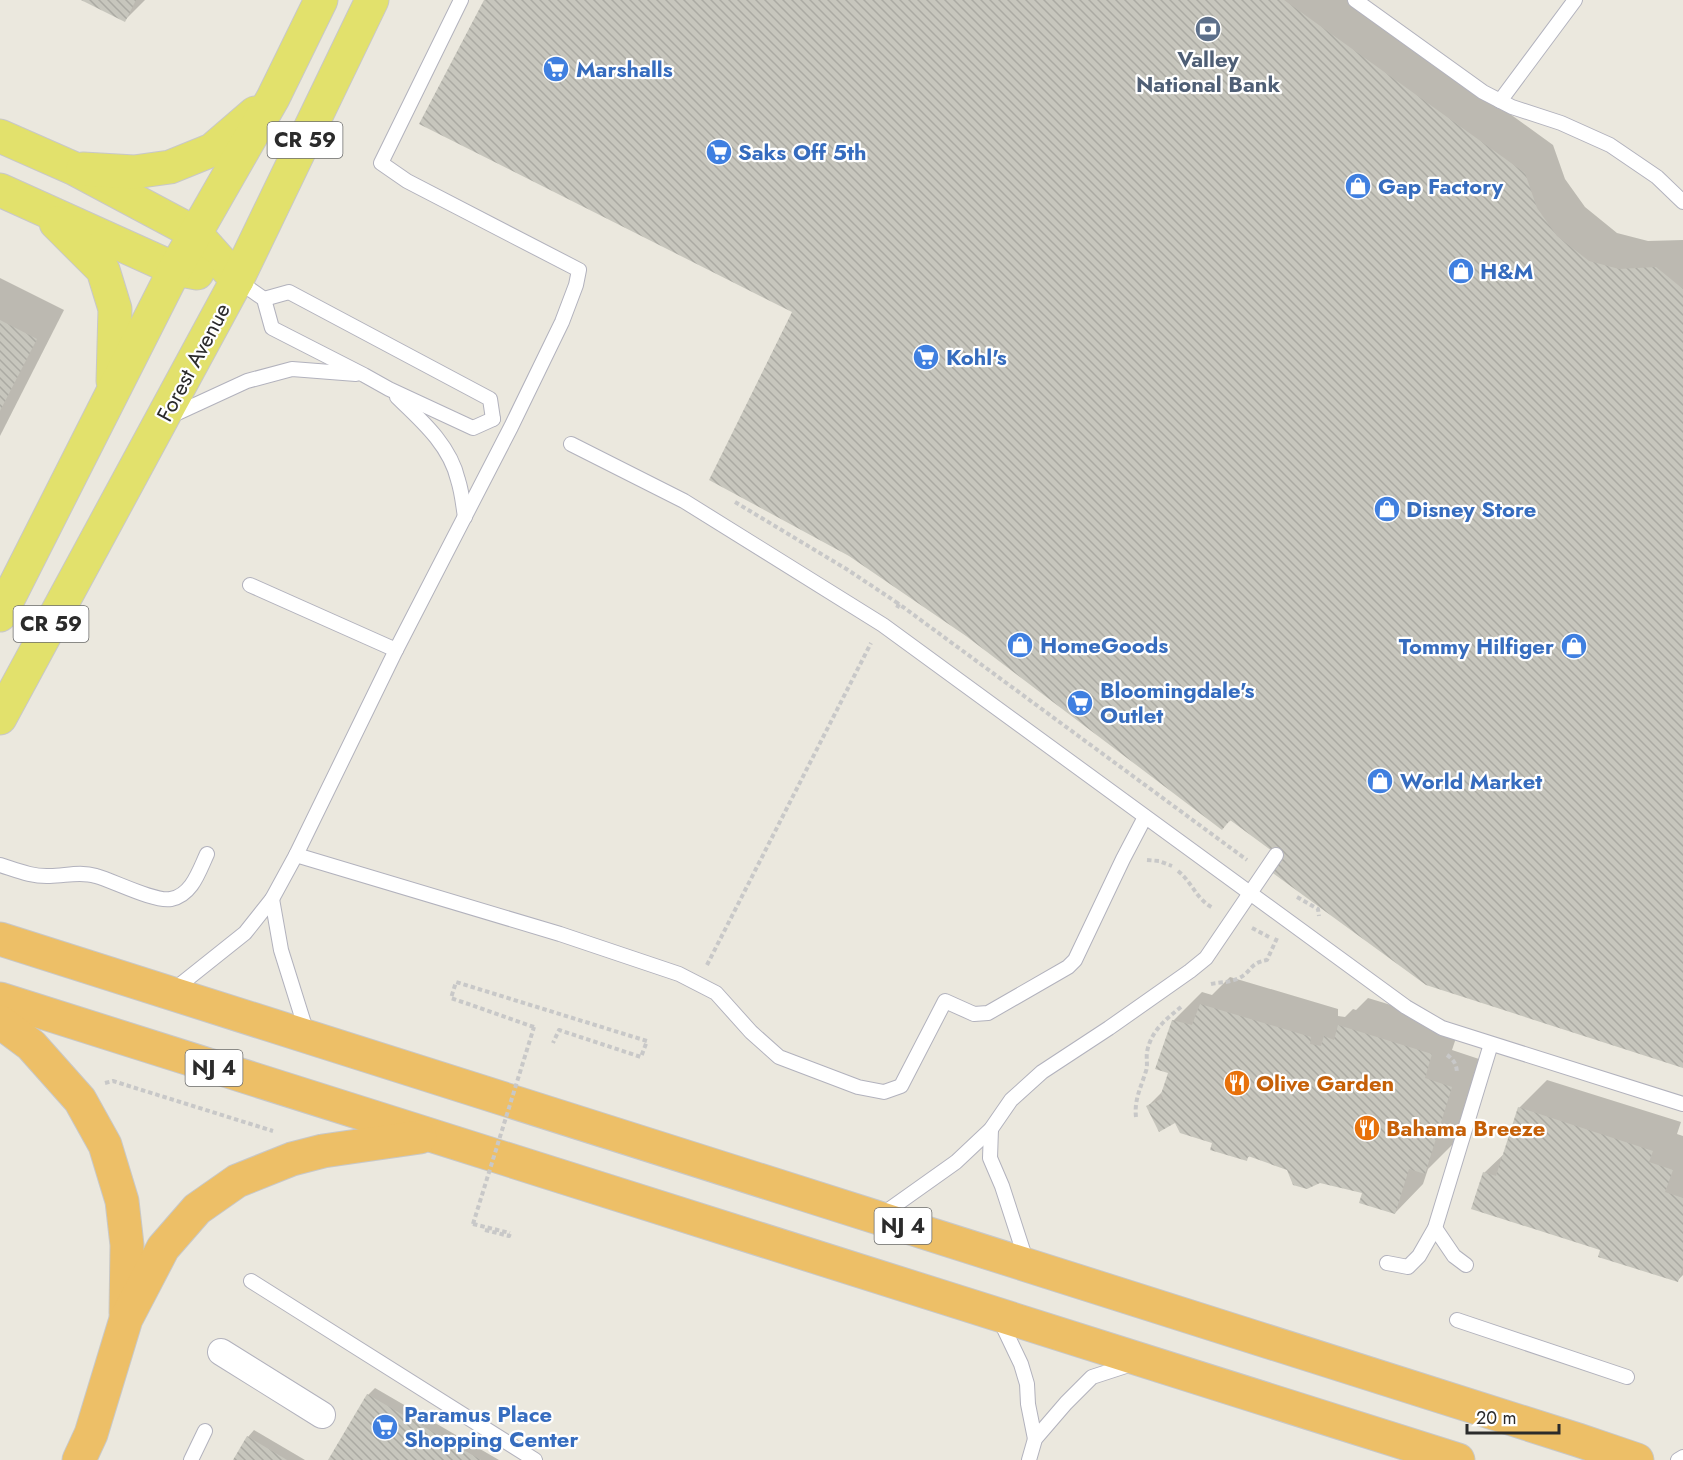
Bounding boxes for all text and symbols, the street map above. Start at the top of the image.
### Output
bank icon: Valley National Bank [1193,14,1223,44]
place label: Valley National Bank [1136,43,1280,100]
place label: Marshalls [576,53,673,85]
supermarket icon: Marshalls [541,54,571,84]
road number: CR 59 [268,122,342,158]
place label: Saks Off 5th [738,136,866,168]
supermarket icon: Saks Off 5th [704,137,734,167]
place label: Gap Factory [1378,170,1504,202]
shop icon: Gap Factory [1343,171,1373,201]
place label: H&M [1480,255,1533,287]
shop icon: H&M [1446,256,1476,286]
street label: Forest Avenue [148,297,238,427]
place label: Kohl's [946,341,1007,373]
supermarket icon: Kohl's [911,342,941,372]
place label: Disney Store [1406,493,1536,525]
shop icon: Disney Store [1372,494,1402,524]
road number: CR 59 [14,606,88,642]
place label: HomeGoods [1040,629,1168,661]
shop icon: HomeGoods [1005,630,1035,660]
place label: Tommy Hilfiger [1399,630,1554,662]
shop icon: Tommy Hilfiger [1559,631,1589,661]
place label: Bloomingdale's Outlet [1100,674,1255,731]
supermarket icon: Bloomingdale's Outlet [1065,688,1095,718]
place label: World Market [1400,765,1542,797]
shop icon: World Market [1365,766,1395,796]
road number: NJ 4 [186,1050,242,1086]
place label: Olive Garden [1256,1067,1394,1099]
restaurant icon: Olive Garden [1222,1068,1252,1098]
place label: Bahama Breeze [1386,1112,1545,1144]
restaurant icon: Bahama Breeze [1352,1113,1382,1143]
road number: NJ 4 [874,1208,932,1244]
scale bar [1467,1397,1558,1435]
place label: Paramus Place Shopping Center [404,1398,578,1455]
text: 20 m [1476,1405,1516,1431]
supermarket icon: Paramus Place Shopping Center [370,1412,400,1442]

